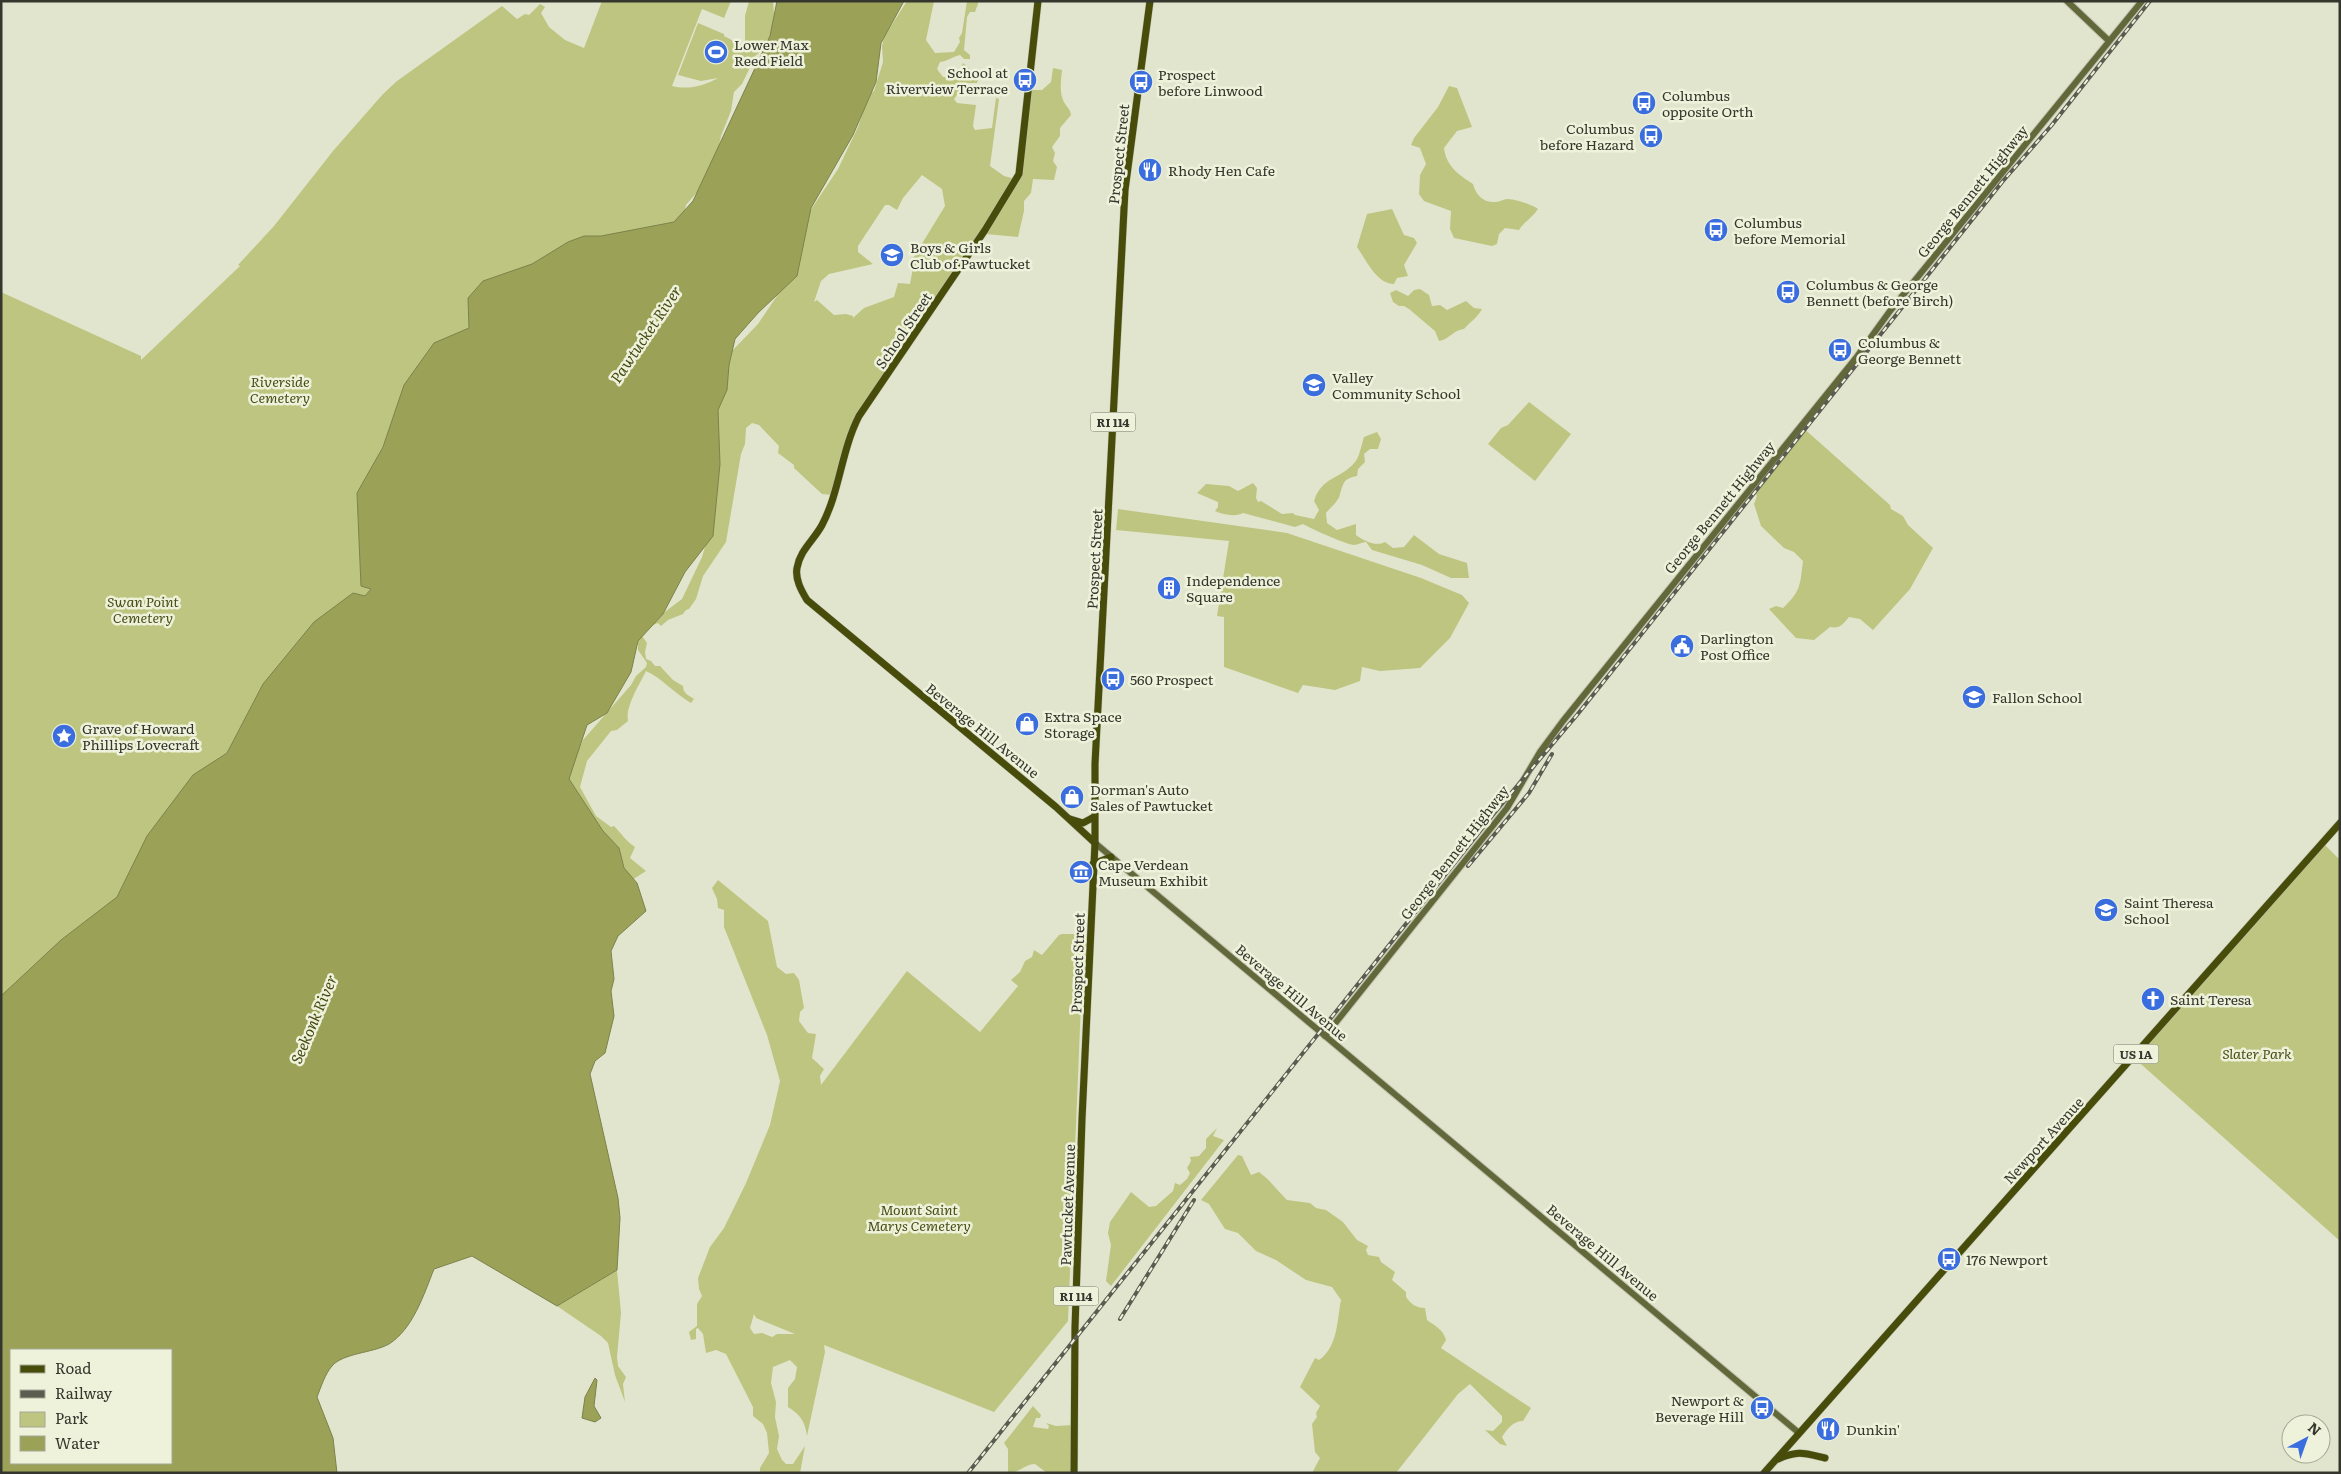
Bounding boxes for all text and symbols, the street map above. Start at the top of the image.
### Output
place label: Lower Max Reed Field [734,34,809,70]
sports icon: Lower Max Reed Field [703,39,729,65]
place label: School at Riverview Terrace [886,62,1008,98]
place label: Prospect before Linwood [1158,64,1263,100]
bus stop icon: School at Riverview Terrace [1012,67,1038,93]
bus stop icon: Prospect before Linwood [1128,69,1154,95]
place label: Columbus opposite Orth [1662,85,1754,121]
bus stop icon: Columbus opposite Orth [1631,90,1657,116]
street label: Prospect Street [1103,103,1133,205]
place label: Columbus before Hazard [1540,118,1634,154]
street label: George Bennett Highway [1912,120,2032,262]
bus stop icon: Columbus before Hazard [1638,123,1664,149]
restaurant icon: Rhody Hen Cafe [1137,157,1163,183]
place label: Rhody Hen Cafe [1168,160,1275,180]
place label: Columbus before Memorial [1734,212,1846,248]
bus stop icon: Columbus before Memorial [1703,217,1729,243]
place label: Boys & Girls Club of Pawtucket [910,237,1031,273]
school or university icon: Boys & Girls Club of Pawtucket [879,242,905,268]
place label: Columbus & George Bennett (before Birch) [1806,274,1953,310]
bus stop icon: Columbus & George Bennett (before Birch) [1775,279,1801,305]
water label: Pawtucket River [604,281,686,387]
street label: School Street [870,288,936,372]
place label: Columbus & George Bennett [1858,332,1961,368]
bus stop icon: Columbus & George Bennett [1827,337,1853,363]
place label: Valley Community School [1332,367,1461,403]
park label: Riverside Cemetery [250,371,310,407]
school or university icon: Valley Community School [1301,372,1327,398]
road number: RI 114 [1090,412,1136,432]
street label: George Bennett Highway [1659,436,1779,578]
street label: Prospect Street [1081,508,1107,610]
place label: Independence Square [1186,570,1280,606]
building icon: Independence Square [1156,575,1182,601]
park label: Swan Point Cemetery [107,591,179,627]
place label: Darlington Post Office [1700,628,1774,664]
public building icon: Darlington Post Office [1669,633,1695,659]
bus stop icon: 560 Prospect [1100,666,1126,692]
place label: 560 Prospect [1130,669,1214,689]
street label: Beverage Hill Avenue [922,678,1044,782]
school or university icon: Fallon School [1961,684,1987,710]
place label: Fallon School [1992,687,2083,707]
place label: Extra Space Storage [1044,706,1122,742]
shop icon: Extra Space Storage [1014,711,1040,737]
place label: Grave of Howard Phillips Lovecraft [82,718,200,754]
place icon: Grave of Howard Phillips Lovecraft [51,723,77,749]
place label: Dorman's Auto Sales of Pawtucket [1090,779,1213,815]
street label: George Bennett Highway [1395,780,1513,923]
shop icon: Dorman's Auto Sales of Pawtucket [1059,784,1085,810]
place label: Cape Verdean Museum Exhibit [1098,854,1208,890]
museum icon: Cape Verdean Museum Exhibit [1068,859,1094,885]
place label: Saint Theresa School [2124,892,2214,928]
school or university icon: Saint Theresa School [2093,897,2119,923]
street label: Prospect Street [1065,912,1089,1014]
street label: Beverage Hill Avenue [1232,939,1352,1045]
water label: Seekonk River [284,971,342,1067]
church icon: Saint Teresa [2140,986,2166,1012]
place label: Saint Teresa [2170,989,2252,1009]
park label: Slater Park [2222,1043,2292,1063]
road number: US 1A [2114,1044,2158,1064]
street label: Newport Avenue [1998,1092,2088,1188]
street label: Pawtucket Avenue [1055,1144,1079,1266]
park label: Mount Saint Marys Cemetery [867,1199,971,1235]
street label: Beverage Hill Avenue [1543,1199,1663,1305]
bus stop icon: 176 Newport [1936,1246,1962,1272]
place label: 176 Newport [1966,1249,2048,1269]
road number: RI 114 [1054,1286,1098,1305]
legend [10,1349,172,1464]
text: Road [55,1356,91,1379]
text: Railway [55,1381,113,1404]
place label: Newport & Beverage Hill [1655,1390,1744,1426]
bus stop icon: Newport & Beverage Hill [1749,1395,1775,1421]
text: Park [55,1406,89,1429]
north arrow [2281,1414,2331,1464]
restaurant icon: Dunkin' [1815,1416,1841,1442]
text: N [2304,1417,2326,1440]
place label: Dunkin' [1846,1419,1900,1439]
text: Water [55,1431,100,1454]

